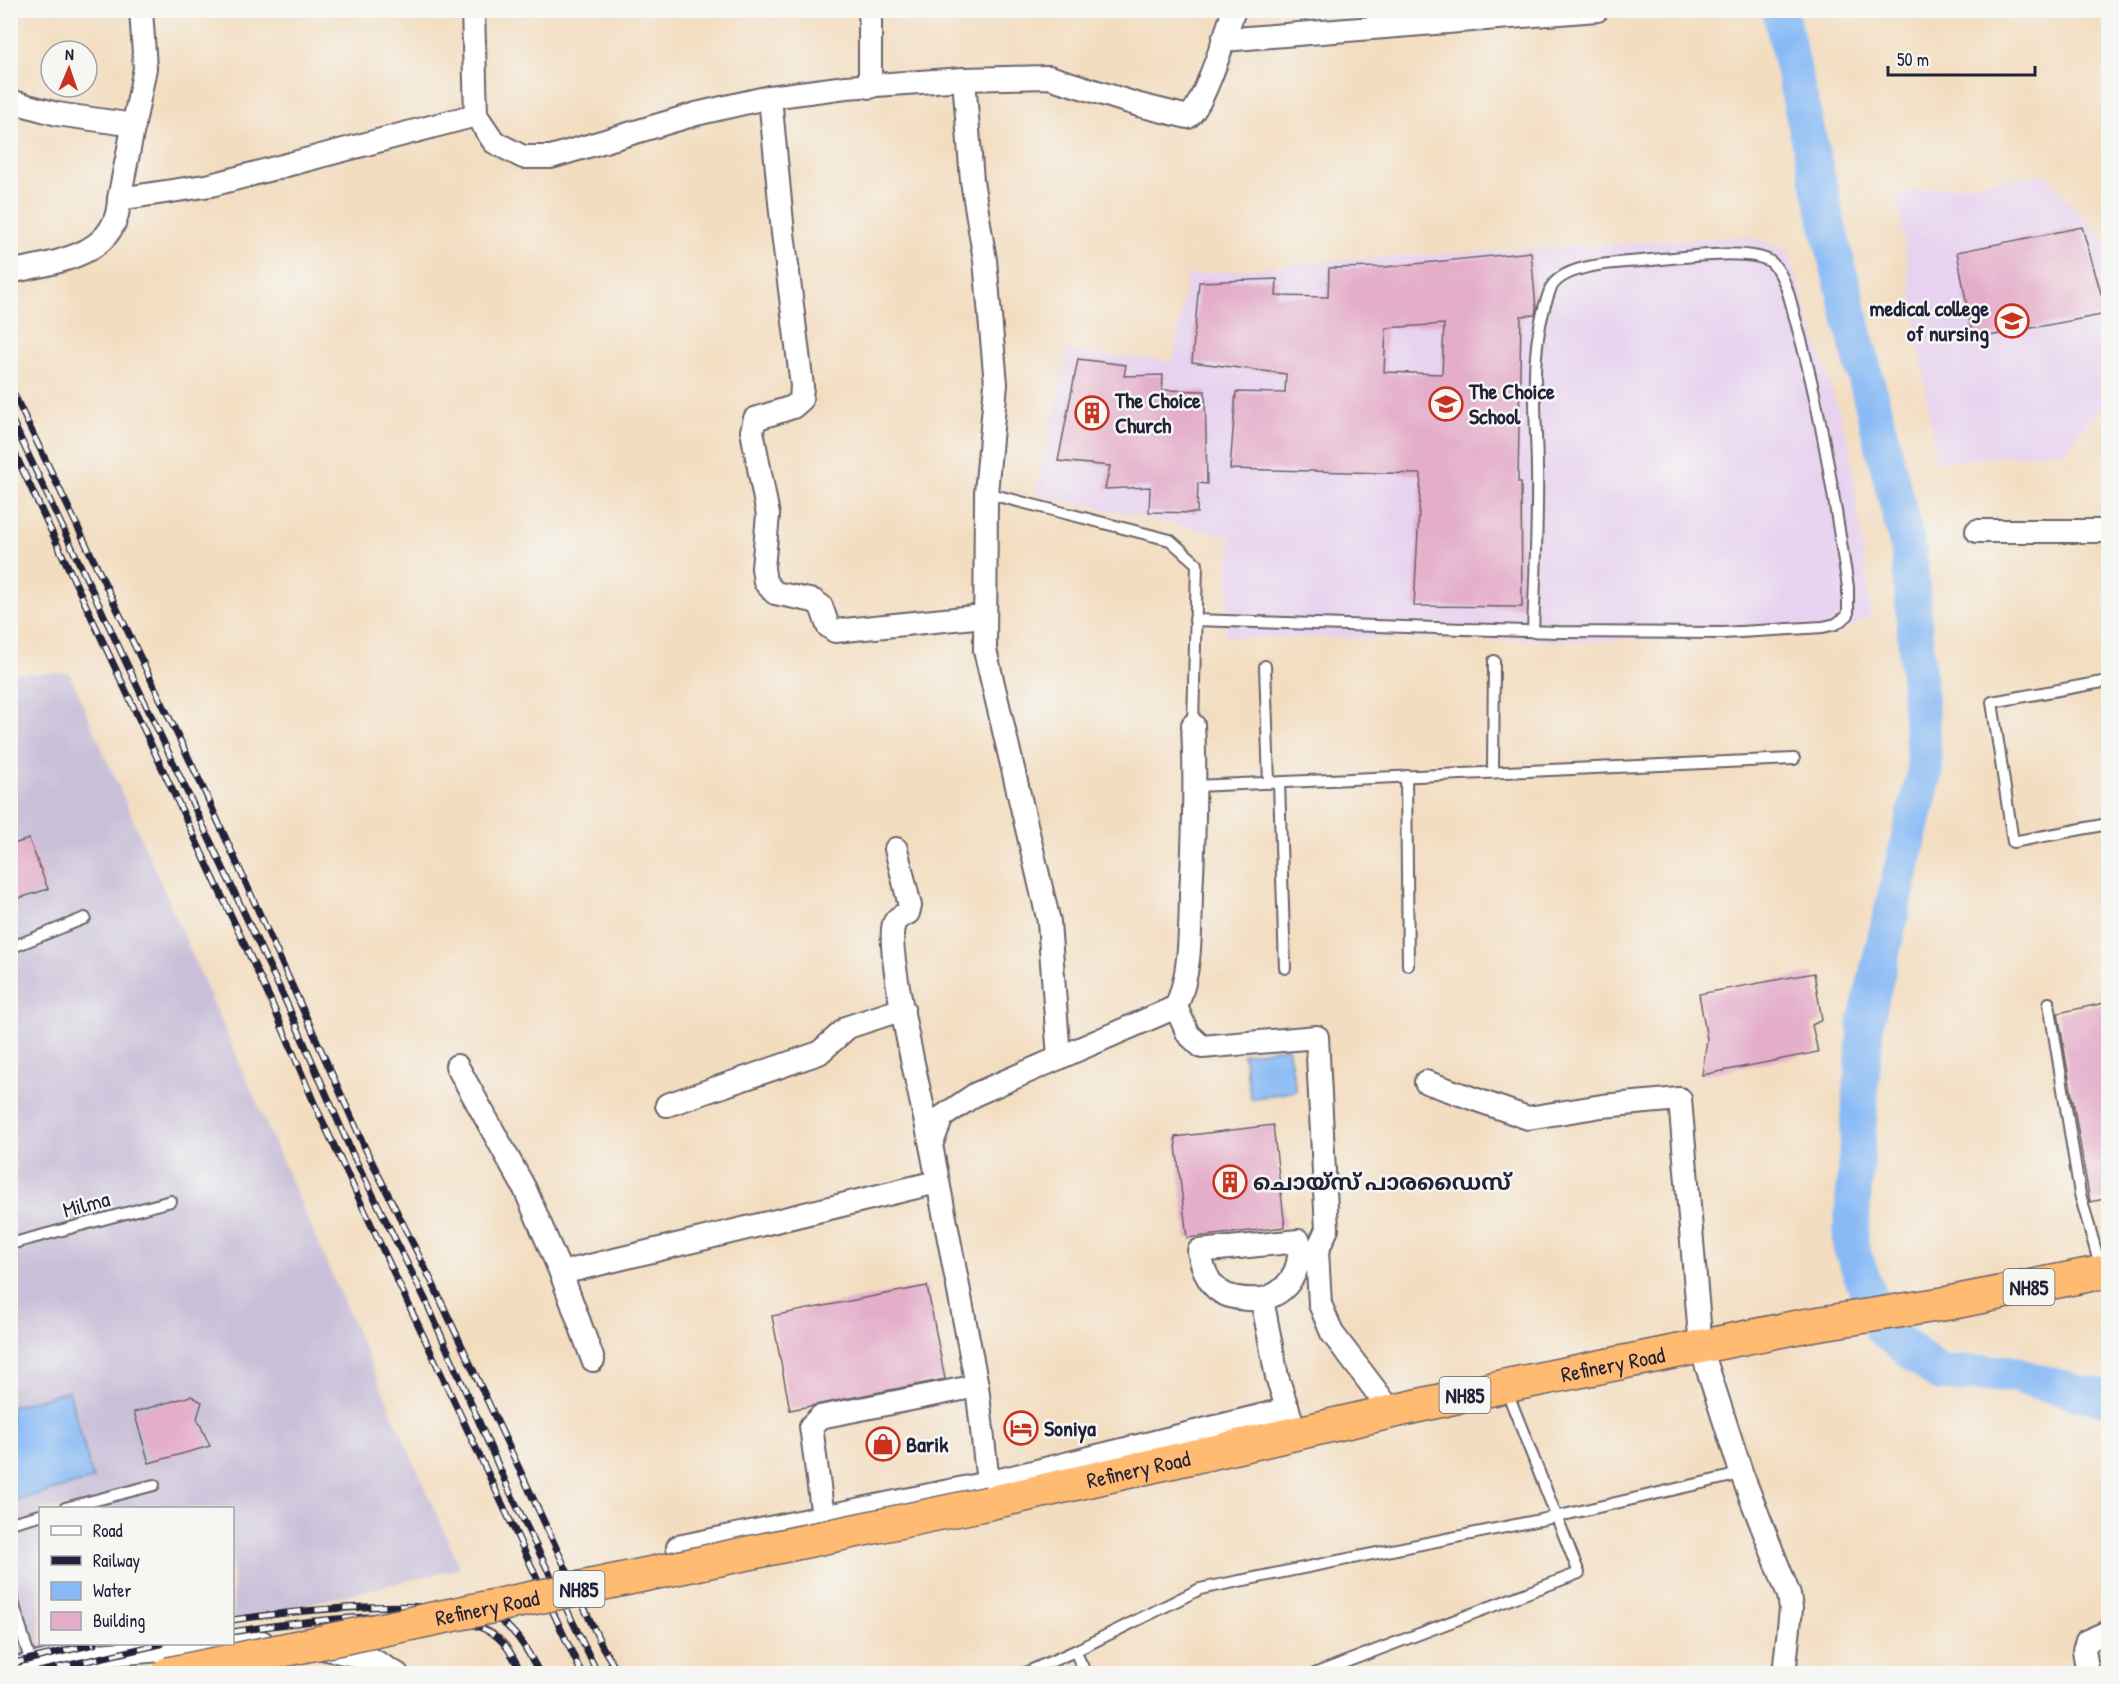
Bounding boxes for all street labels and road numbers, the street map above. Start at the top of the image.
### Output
street label: Milma [59,1183,113,1225]
road number: NH85 [2004,1269,2054,1305]
street label: Refinery Road [1558,1339,1668,1389]
road number: NH85 [1440,1377,1490,1413]
street label: Refinery Road [1084,1443,1193,1495]
road number: NH85 [554,1571,604,1607]
street label: Refinery Road [433,1582,542,1633]

